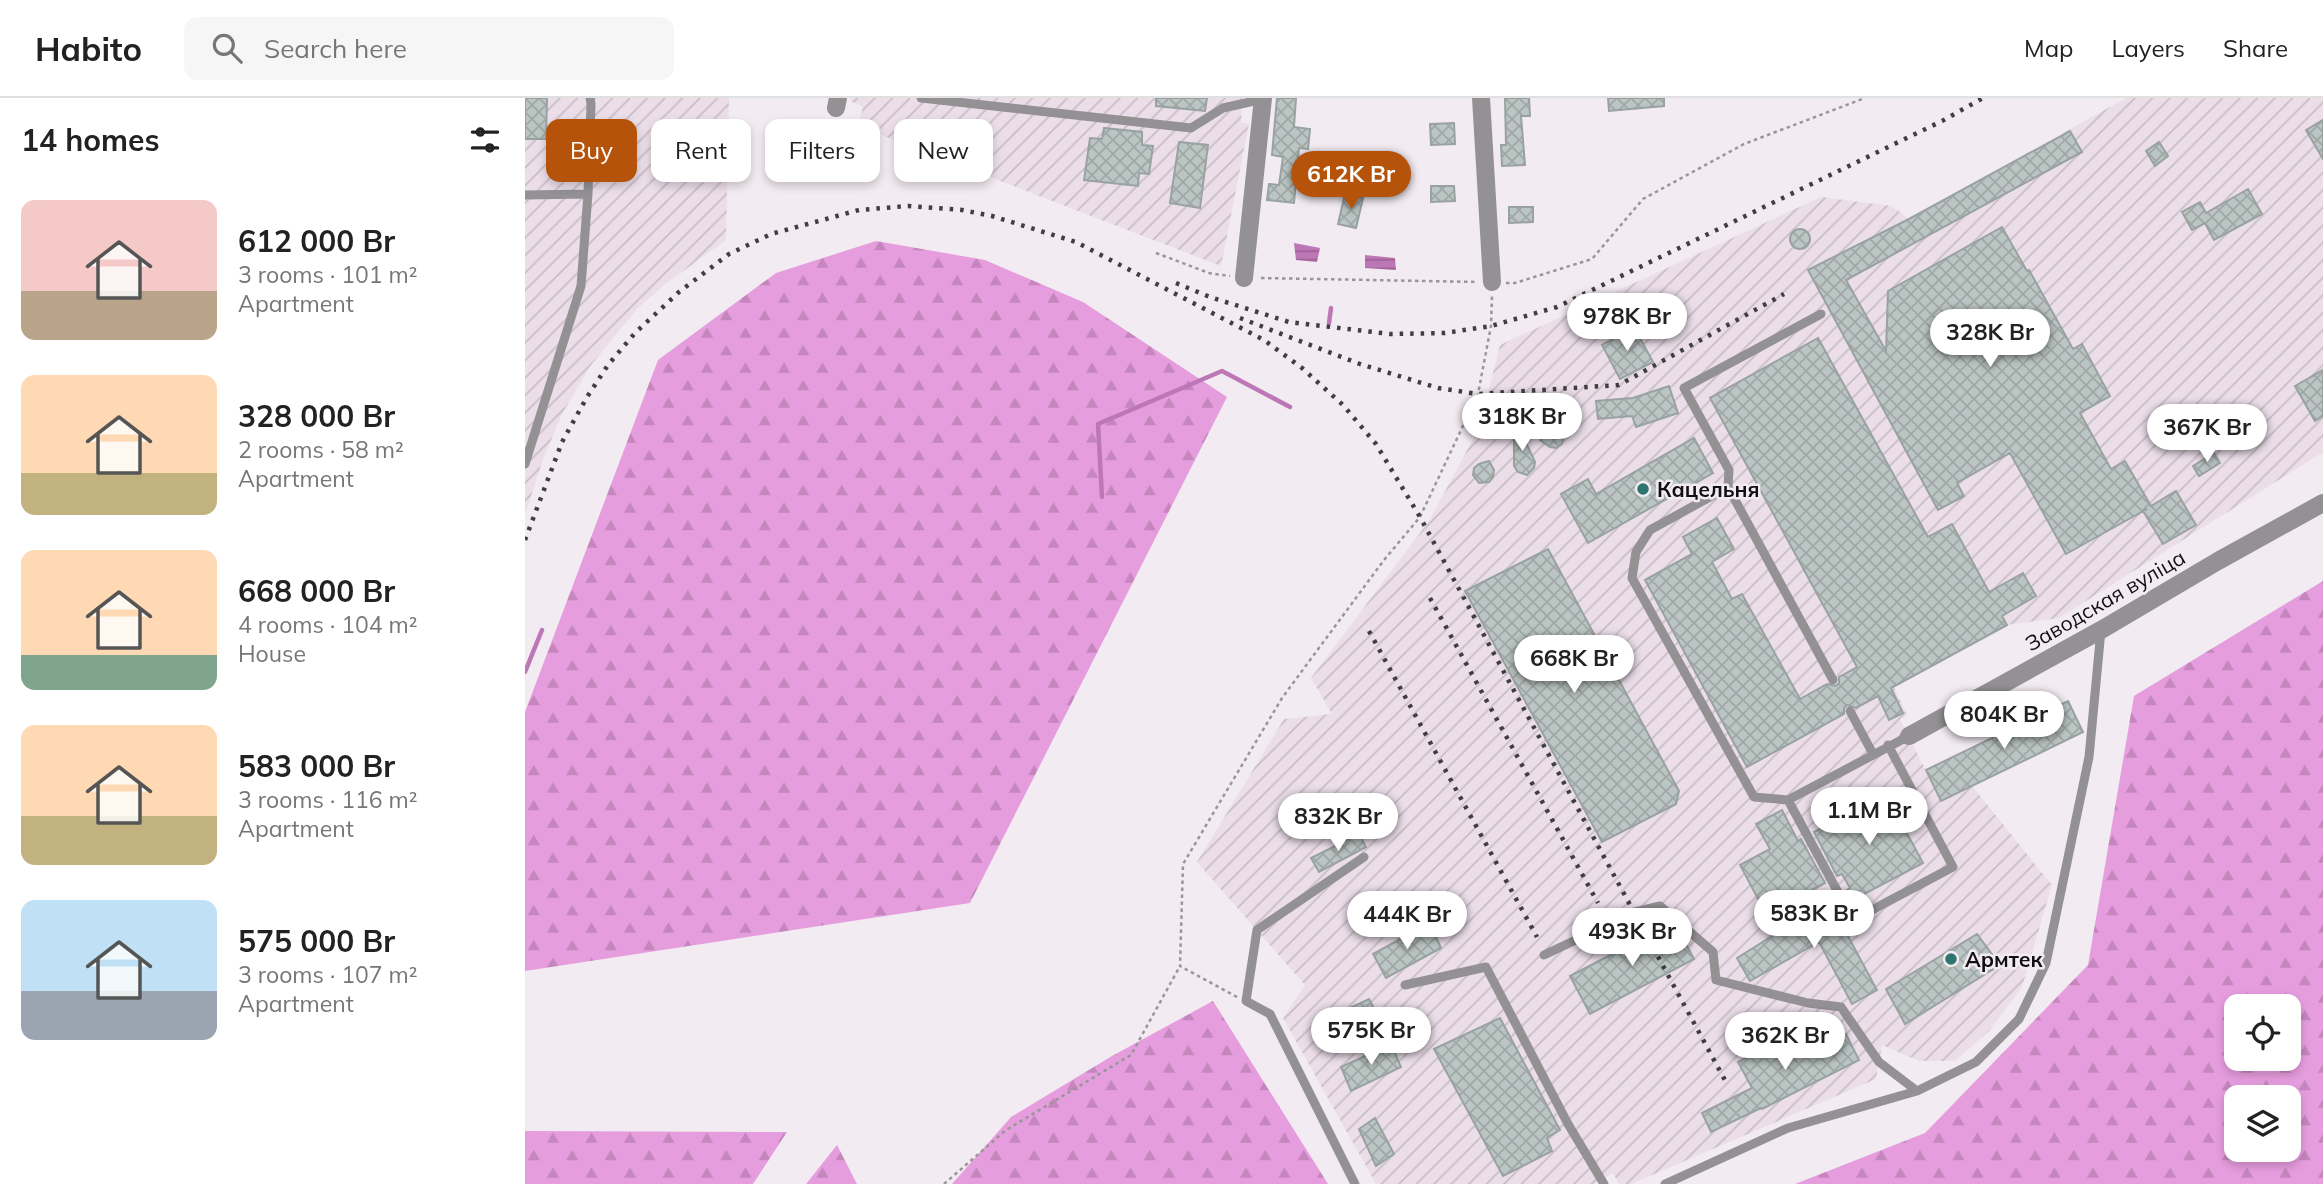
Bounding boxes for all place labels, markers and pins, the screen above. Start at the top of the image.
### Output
pin: 612K Br [1286,152,1416,211]
pin: 978K Br [1562,294,1692,353]
pin: 328K Br [1925,310,2055,369]
pin: 318K Br [1457,394,1587,453]
pin: 367K Br [2142,404,2272,464]
place label: Кацельня [1657,476,1760,502]
marker: Кацельня [1635,481,1651,497]
pin: 668K Br [1509,636,1639,695]
pin: 804K Br [1939,692,2069,751]
pin: 1.1M Br [1804,788,1934,847]
pin: 832K Br [1273,794,1403,853]
pin: 583K Br [1749,890,1879,950]
pin: 444K Br [1342,892,1472,951]
pin: 493K Br [1567,908,1697,968]
place label: Армтек [1965,946,2044,972]
marker: Армтек [1943,951,1959,967]
pin: 575K Br [1306,1007,1436,1067]
pin: 362K Br [1720,1012,1850,1072]

